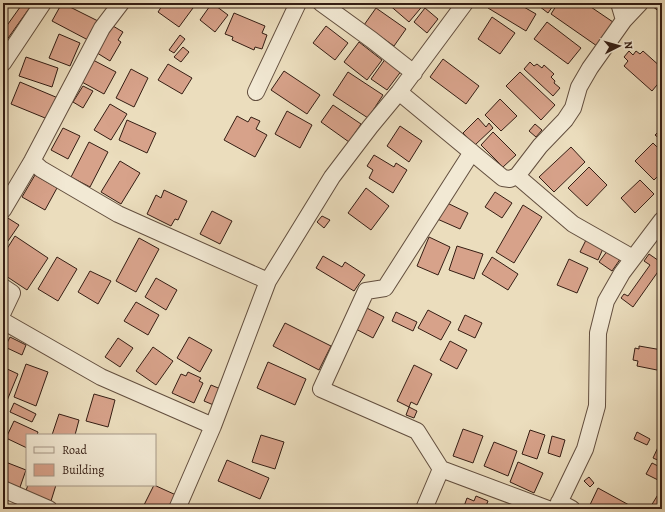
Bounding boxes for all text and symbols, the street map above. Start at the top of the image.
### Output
north arrow [599,26,639,66]
text: N [621,40,636,50]
legend [26,434,156,486]
text: Road [62,442,88,458]
text: Building [62,462,104,478]

